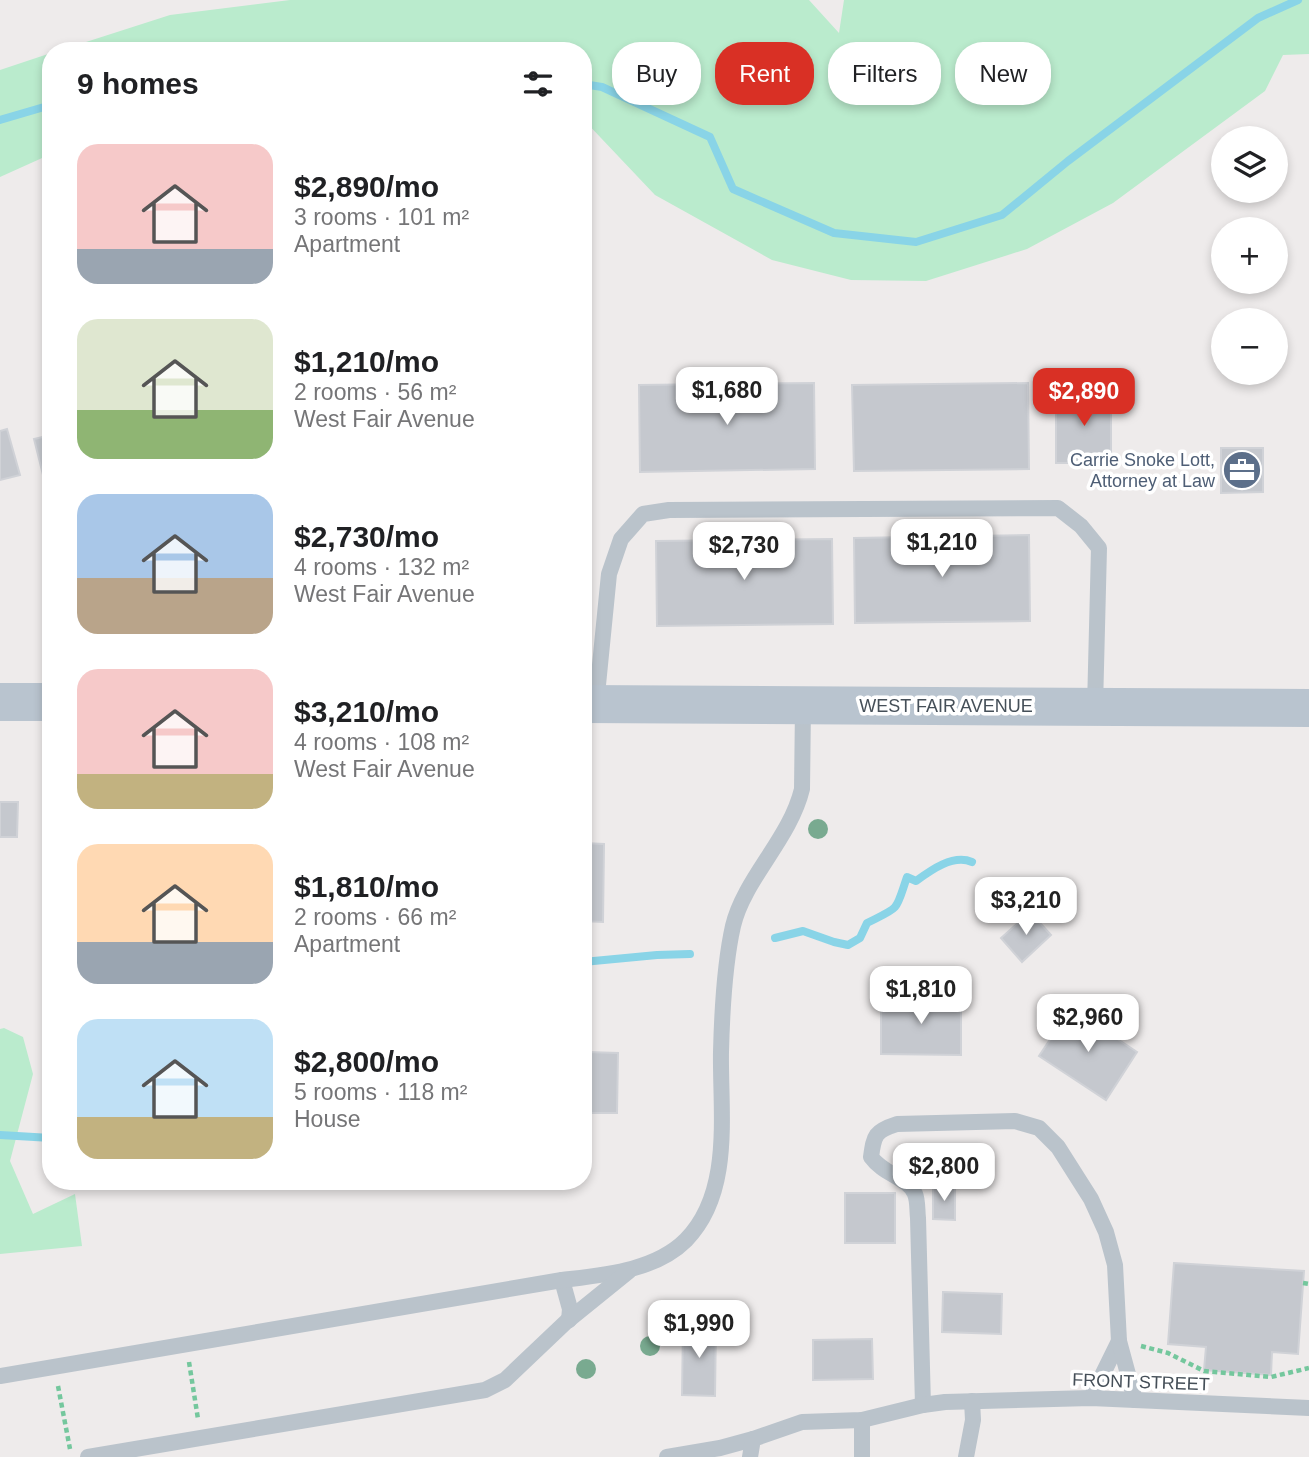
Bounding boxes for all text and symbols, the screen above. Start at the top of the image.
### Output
chip: Buy [612,42,701,105]
chip: Rent [715,42,814,105]
chip: Filters [828,42,941,105]
chip: New [955,42,1051,105]
icon: filters [519,65,557,103]
text: 9 homes [77,67,199,100]
map controls [1211,126,1288,385]
button: layers [1211,126,1288,203]
text: $2,890/mo [294,170,439,203]
icon: home [133,172,217,256]
text: 3 rooms · 101 m² [294,204,469,230]
button: + [1211,217,1288,294]
text: Apartment [294,231,400,257]
button: − [1211,308,1288,385]
text: $1,210/mo [294,345,439,378]
icon: home [133,347,217,431]
pin: $1,680 [670,368,784,427]
pin: $2,890 [1027,368,1141,428]
text: $1,680 [692,377,762,403]
text: $2,890 [1049,378,1119,404]
text: 2 rooms · 56 m² [294,379,456,405]
text: West Fair Avenue [294,406,475,432]
office icon: Carrie Snoke Lott, Attorney at Law [1221,449,1263,491]
place label: Carrie Snoke Lott, Attorney at Law [1070,450,1216,491]
text: $2,730/mo [294,520,439,553]
pin: $1,210 [885,520,999,579]
icon: home [133,522,217,606]
pin: $2,730 [687,522,801,582]
text: $1,210 [907,529,977,555]
text: $2,730 [709,532,779,558]
text: 4 rooms · 132 m² [294,554,469,580]
text: West Fair Avenue [294,581,475,607]
text: $3,210/mo [294,695,439,728]
street label: WEST FAIR AVENUE [859,696,1033,716]
icon: home [133,697,217,781]
text: 4 rooms · 108 m² [294,729,469,755]
text: West Fair Avenue [294,756,475,782]
text: $1,810/mo [294,870,439,903]
icon: home [133,872,217,956]
pin: $3,210 [969,878,1083,937]
text: $3,210 [991,887,1061,913]
text: 2 rooms · 66 m² [294,904,456,930]
text: Apartment [294,931,400,957]
pin: $1,810 [864,967,978,1026]
text: $1,810 [886,976,956,1002]
pin: $2,960 [1031,995,1145,1054]
text: $2,960 [1053,1004,1123,1030]
text: $2,800/mo [294,1045,439,1078]
icon: home [133,1047,217,1131]
text: 5 rooms · 118 m² [294,1079,467,1105]
text: House [294,1106,360,1132]
pin: $2,800 [887,1144,1001,1203]
text: $2,800 [909,1153,979,1179]
pin: $1,990 [642,1300,756,1360]
text: $1,990 [664,1310,734,1336]
street label: FRONT STREET [1072,1370,1210,1394]

